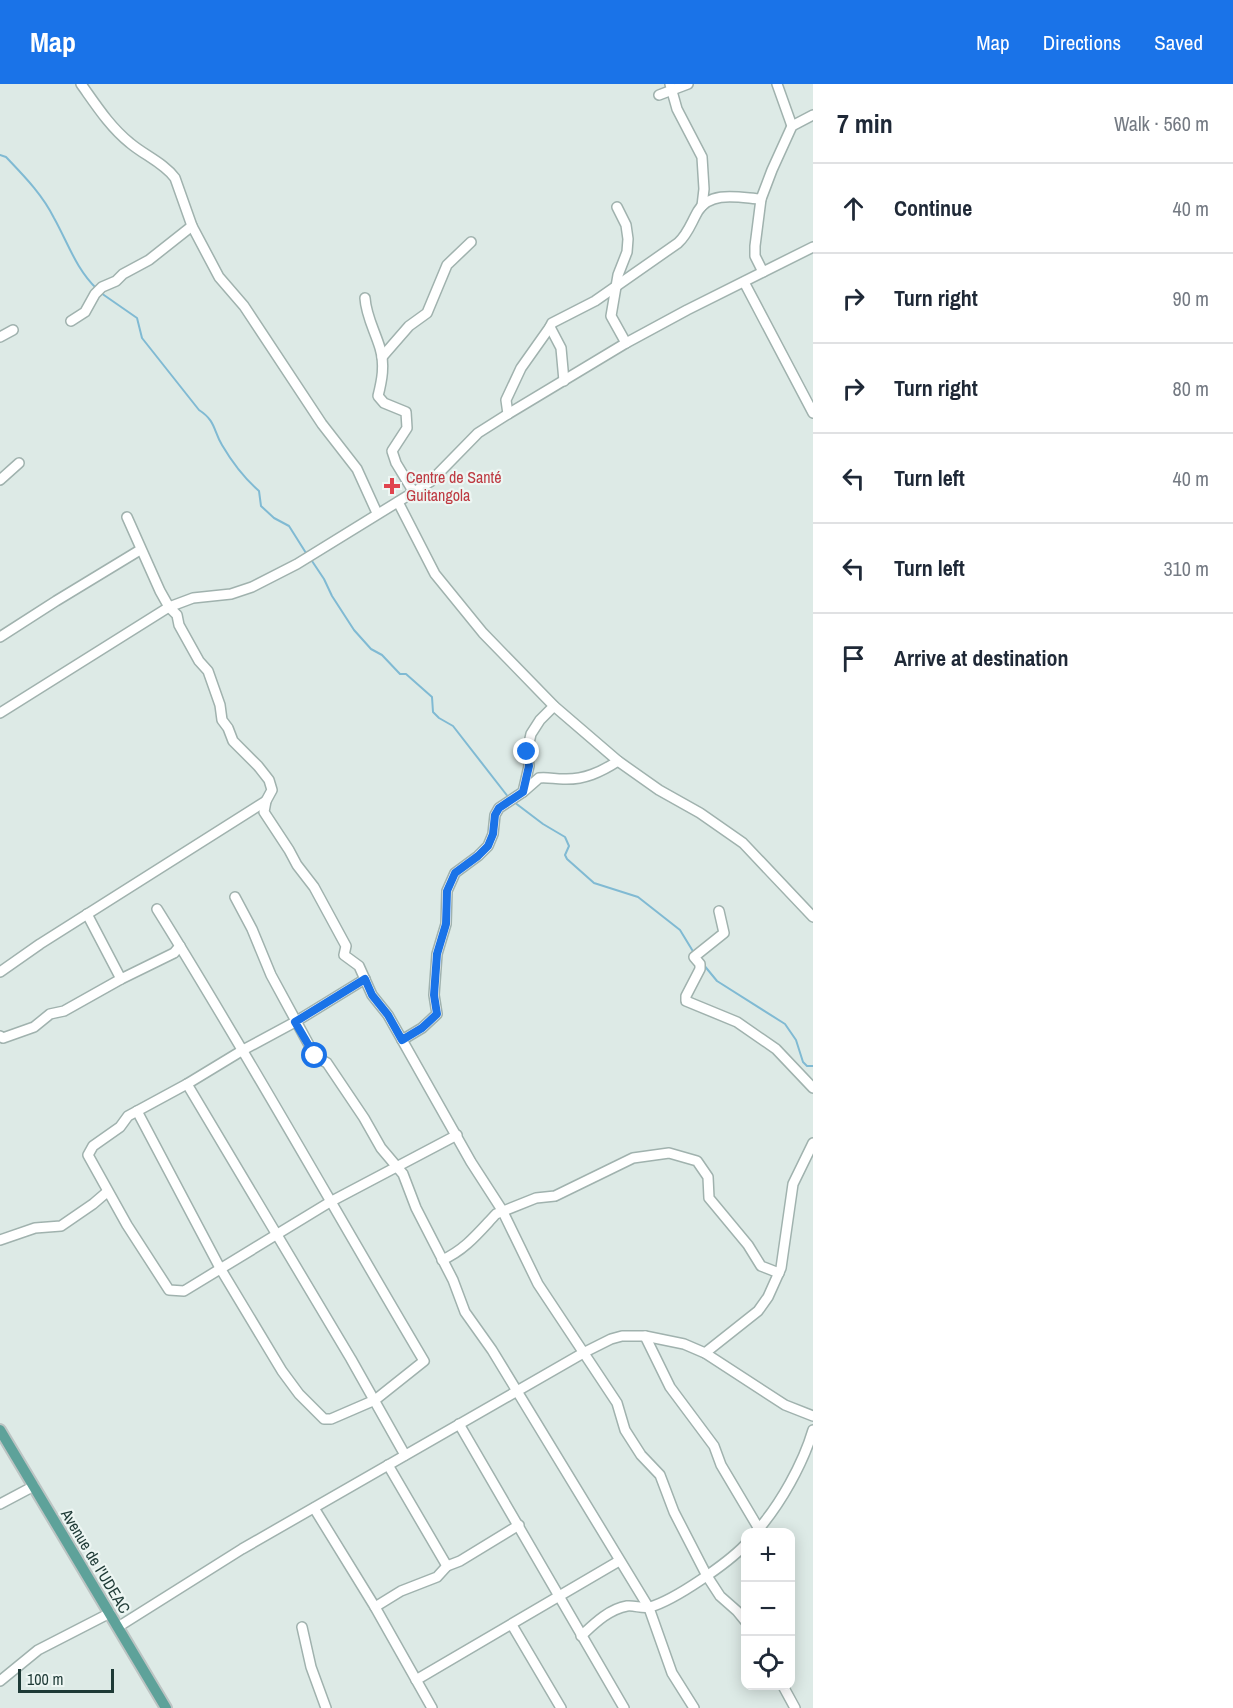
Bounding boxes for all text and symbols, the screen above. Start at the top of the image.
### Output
text: Map [30,23,76,61]
text: Map [976,28,1010,57]
text: Directions [1043,28,1121,57]
text: Saved [1154,28,1203,57]
text: 7 min [837,106,893,141]
text: Walk · 560 m [1114,110,1209,137]
icon: ahead [837,192,870,225]
text: Continue [894,193,972,223]
text: 40 m [1173,195,1209,222]
icon: right [837,282,870,315]
text: Turn right [894,283,978,313]
text: 90 m [1173,285,1209,312]
icon: right [837,372,870,405]
text: Turn right [894,373,978,403]
text: 80 m [1173,375,1209,402]
icon: left [837,462,870,495]
text: Turn left [894,463,965,493]
text: 40 m [1173,465,1209,492]
place label: Centre de Santé Guitangola [406,466,502,506]
marker: Centre de Santé Guitangola [383,477,401,495]
icon: left [837,552,870,585]
text: Turn left [894,553,965,583]
text: 310 m [1163,555,1209,582]
icon: arrive [837,642,870,675]
text: Arrive at destination [894,643,1068,673]
route end [513,738,539,764]
route start [301,1042,327,1068]
street label: Avenue de I'UDEAC [56,1504,136,1617]
map controls [741,1528,795,1690]
button: + [741,1528,795,1582]
button: − [741,1582,795,1636]
button: locate [741,1636,795,1690]
scale bar [18,1666,114,1694]
text: 100 m [27,1668,63,1690]

